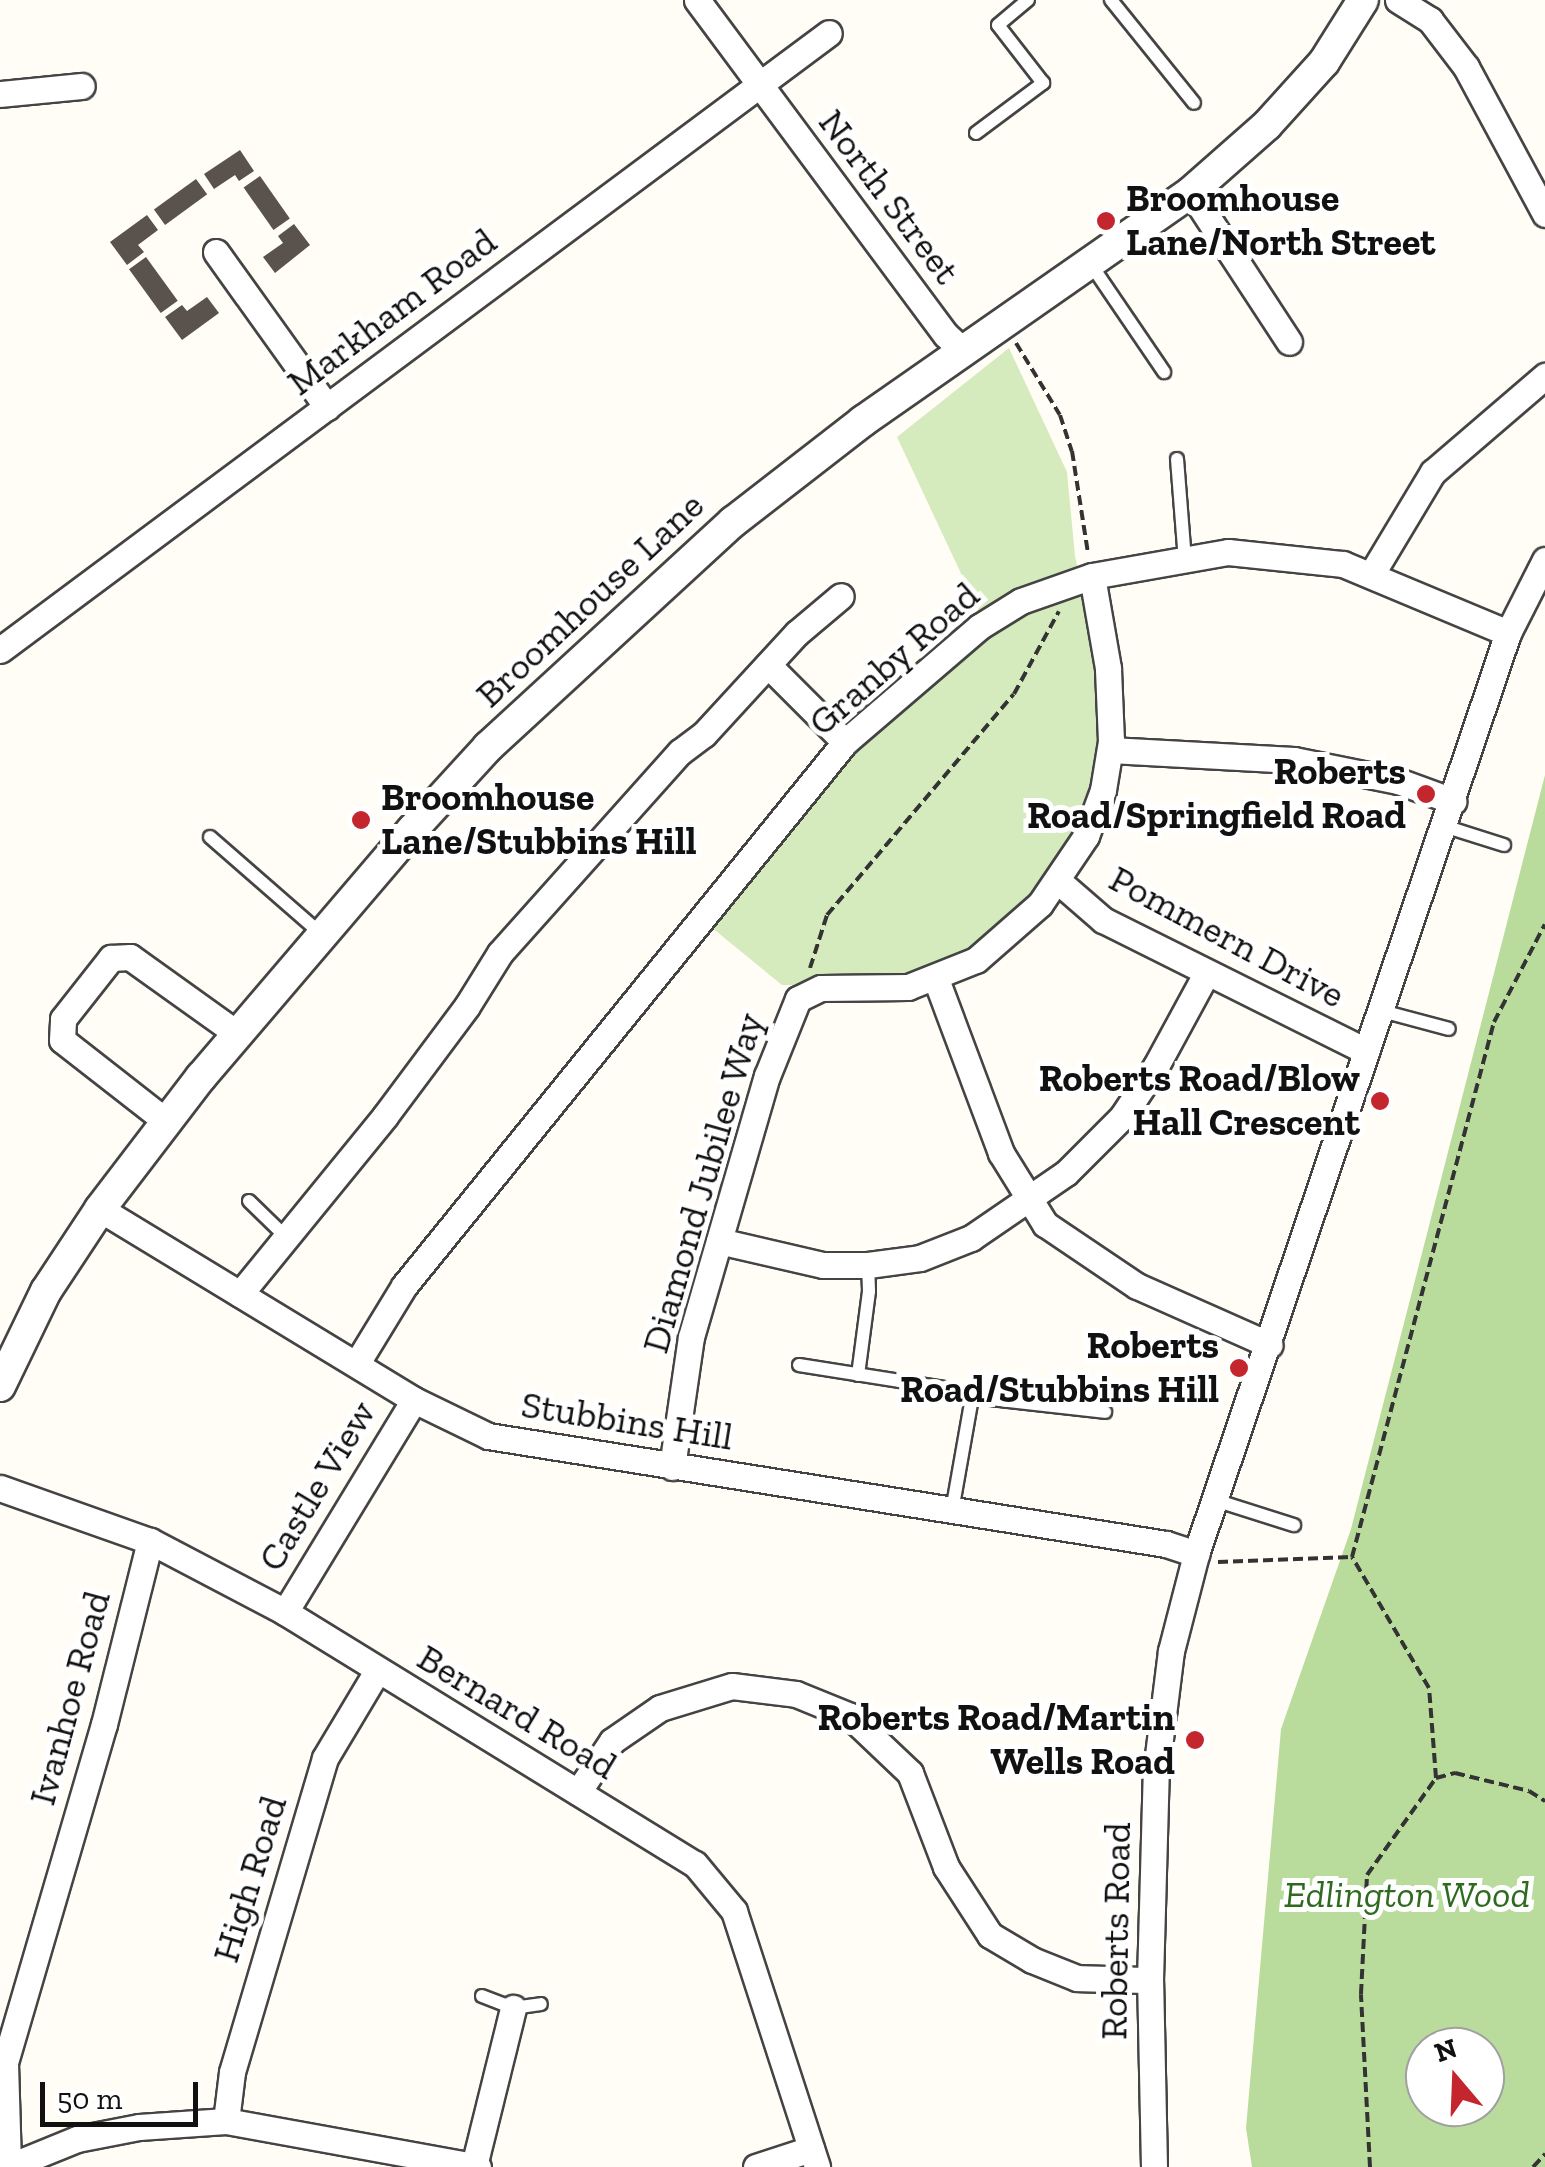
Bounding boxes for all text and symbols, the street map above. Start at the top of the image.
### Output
street label: North Street [809,101,969,293]
place label: Broomhouse Lane/North Street [1126,176,1435,266]
marker: Broomhouse Lane/North Street [1095,210,1117,232]
street label: Markham Road [279,219,505,405]
street label: Broomhouse Lane [467,483,713,717]
street label: Granby Road [799,572,989,746]
place label: Roberts Road/Springfield Road [1027,749,1406,838]
place label: Broomhouse Lane/Stubbins Hill [381,775,697,864]
marker: Roberts Road/Springfield Road [1415,783,1437,805]
marker: Broomhouse Lane/Stubbins Hill [350,809,372,831]
street label: Pommern Drive [1102,856,1352,1018]
street label: Diamond Jubilee Way [632,1007,774,1359]
place label: Roberts Road/Blow Hall Crescent [1039,1056,1360,1146]
marker: Roberts Road/Blow Hall Crescent [1369,1090,1391,1112]
place label: Roberts Road/Stubbins Hill [900,1323,1219,1412]
marker: Roberts Road/Stubbins Hill [1228,1357,1250,1379]
street label: Stubbins Hill [518,1382,736,1460]
street label: Castle View [248,1392,386,1580]
street label: Ivanhoe Road [20,1586,120,1810]
street label: Bernard Road [409,1635,625,1789]
place label: Roberts Road/Martin Wells Road [817,1695,1175,1785]
marker: Roberts Road/Martin Wells Road [1184,1729,1206,1751]
street label: High Road [203,1790,297,1968]
street label: Roberts Road [1091,1822,1141,2040]
park label: Edlington Wood [1283,1872,1531,1918]
north arrow [1405,2027,1505,2127]
text: N [1430,2031,1461,2069]
scale bar [45,2062,202,2124]
text: 50 m [57,2081,122,2117]

